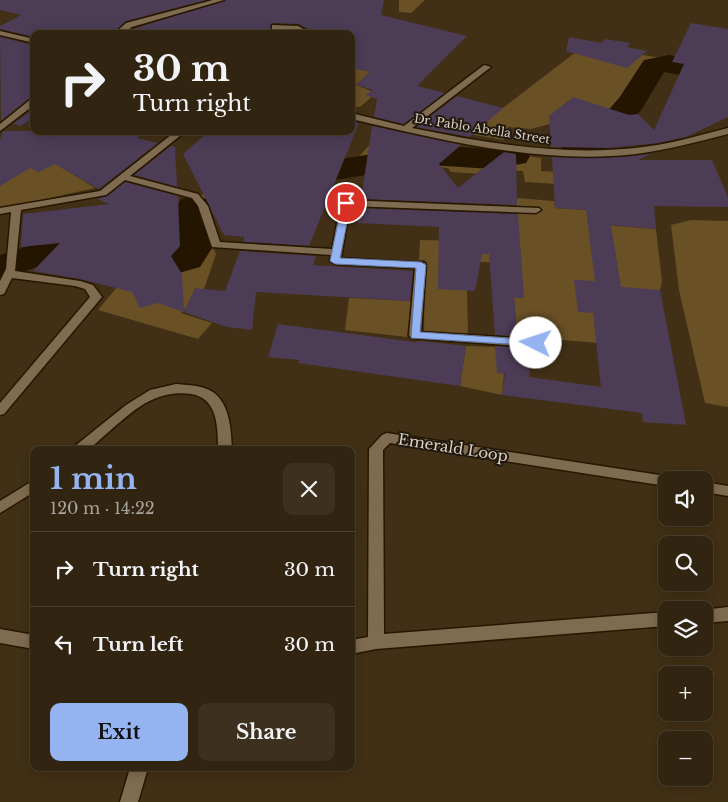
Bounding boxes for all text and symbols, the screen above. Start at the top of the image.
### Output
text: 30 m [133,47,230,90]
icon: right [50,50,115,115]
text: Turn right [133,90,251,117]
street label: Dr. Pablo Abella Street [413,110,552,147]
pin [325,182,367,224]
icon: arrive [332,189,360,217]
position arrow [509,316,561,368]
street label: Emerald Loop [397,429,509,466]
text: 1 min [50,460,137,497]
button: close [283,463,335,515]
map controls [658,471,713,786]
button: sound [658,471,713,526]
text: 120 m · 14:22 [50,498,155,518]
button: search [658,536,713,591]
icon: right [50,555,78,583]
text: Turn right [93,558,199,581]
text: 30 m [284,558,335,581]
button: layers [658,601,713,656]
icon: left [50,630,78,658]
text: Turn left [93,633,184,656]
text: 30 m [284,633,335,656]
button: + [658,666,713,721]
button: Exit [50,703,188,761]
button: Share [198,703,335,761]
button: − [658,731,713,786]

